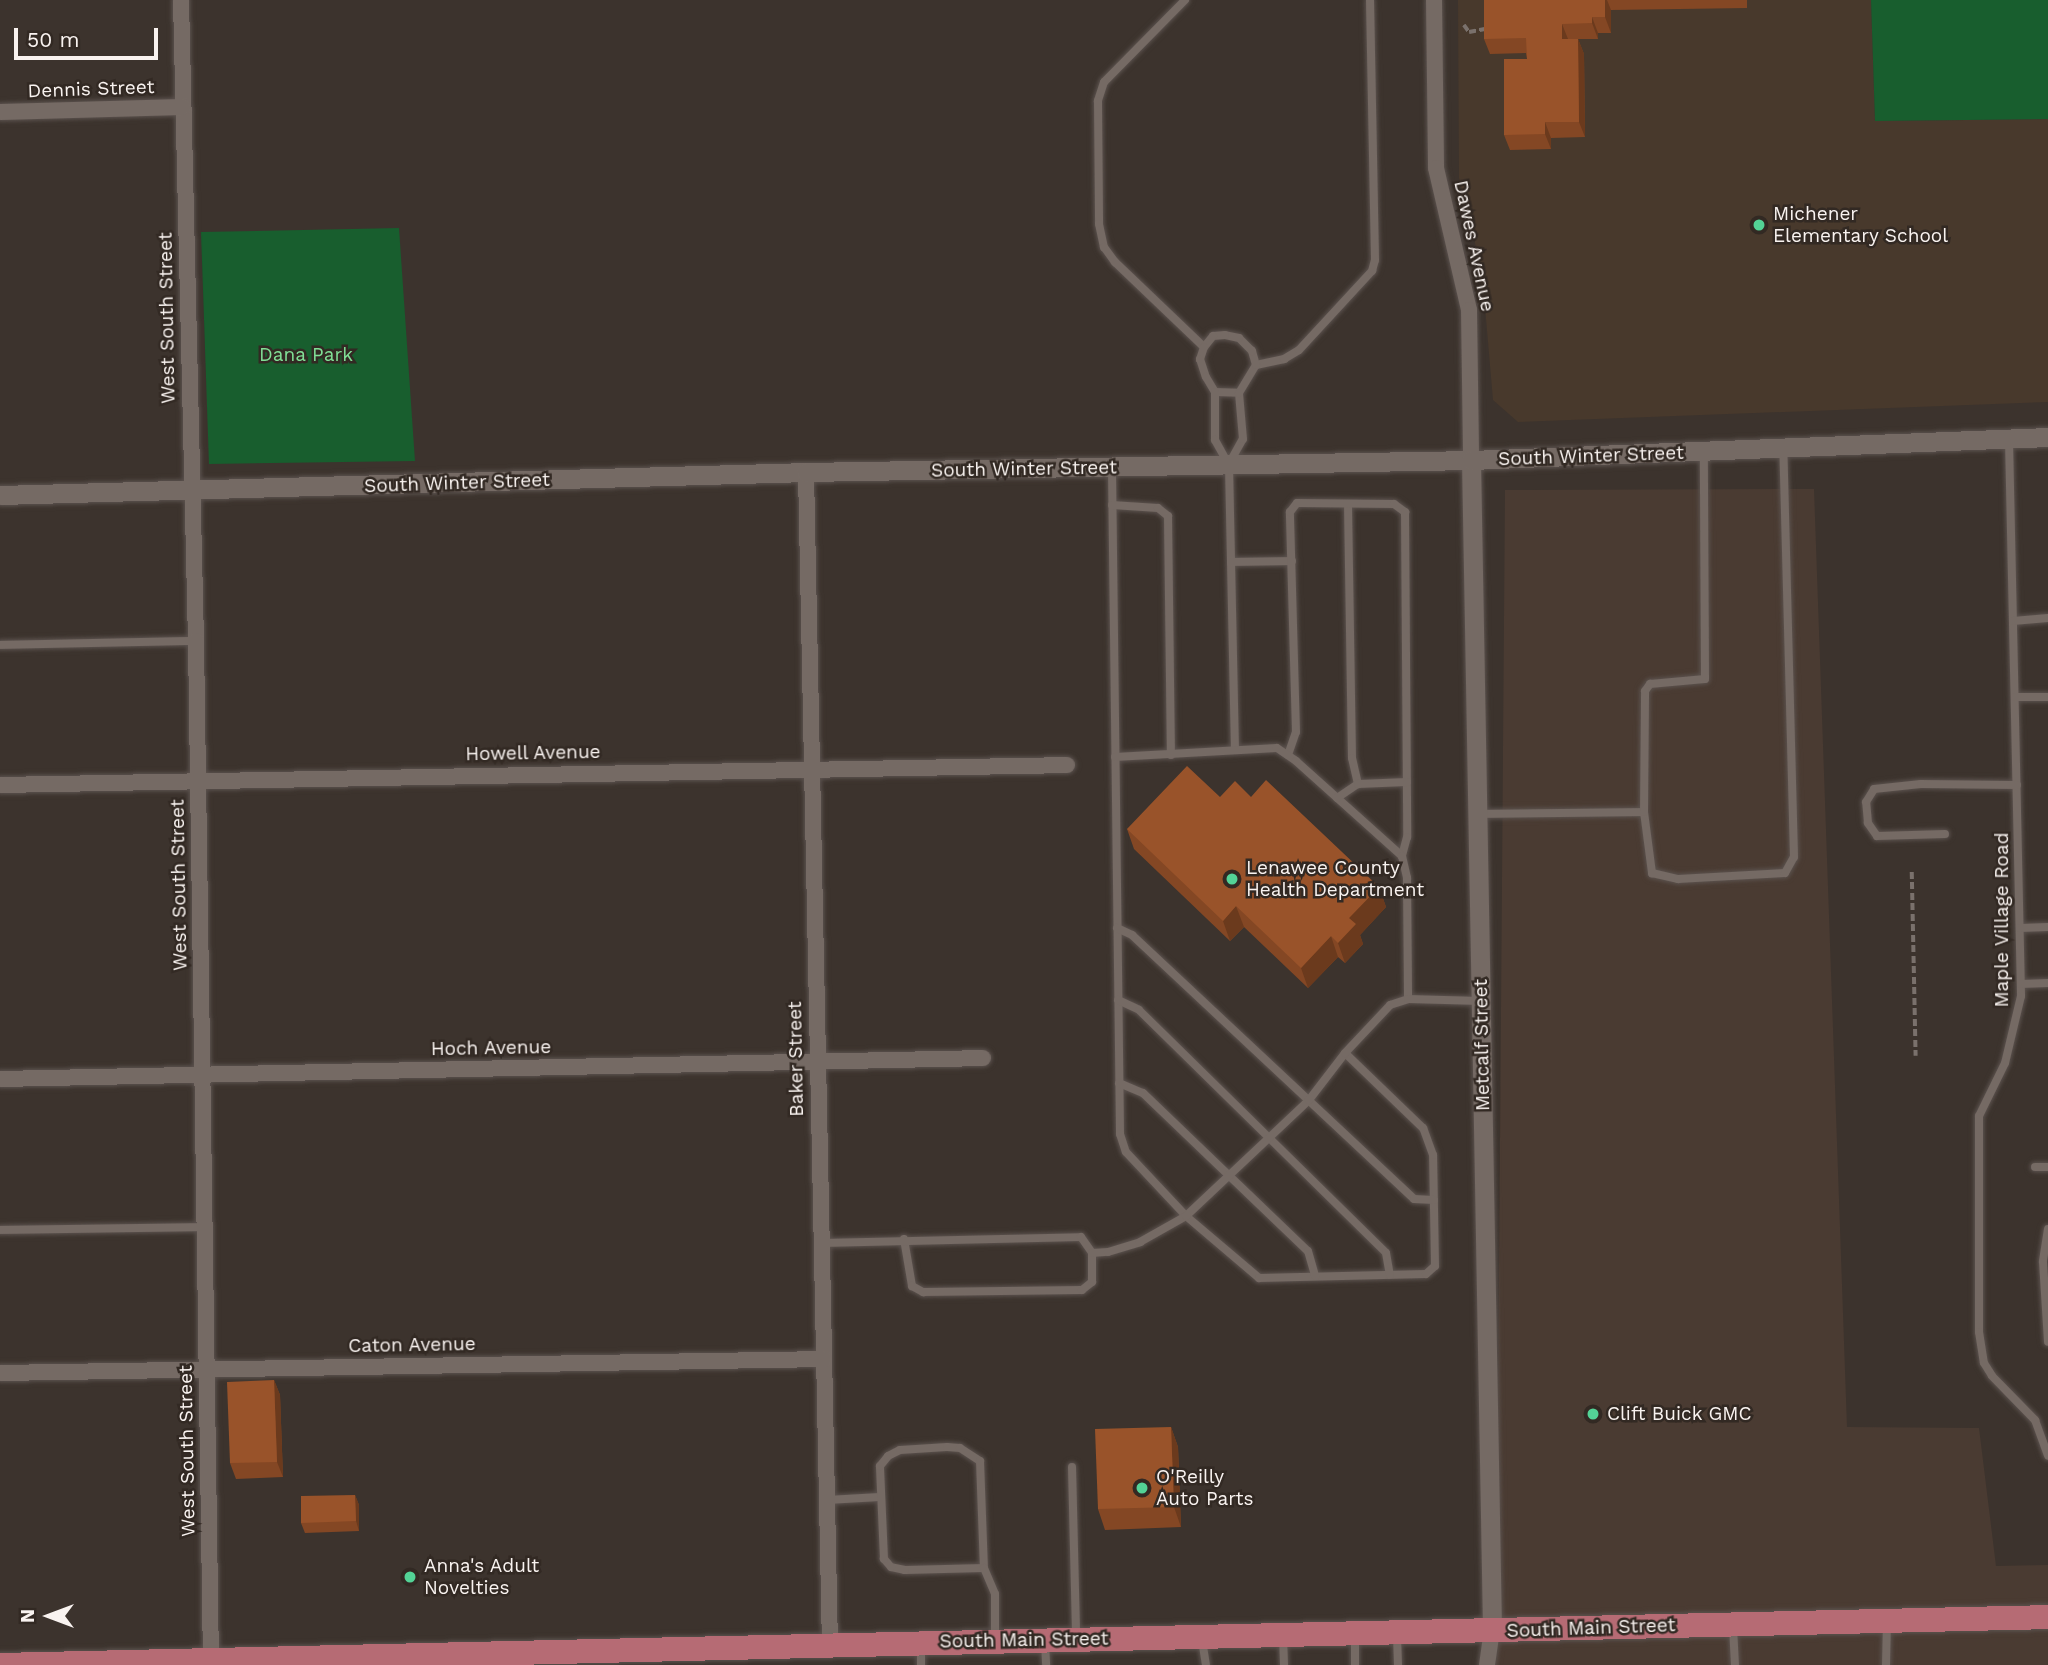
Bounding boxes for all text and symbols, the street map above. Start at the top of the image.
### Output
scale bar [18,14,161,58]
text: 50 m [27,27,79,52]
street label: Dennis Street [27,75,155,103]
street label: Dawes Avenue [1449,178,1499,314]
place label: Michener Elementary School [1773,203,1949,247]
marker: Michener Elementary School [1751,217,1767,233]
street label: West South Street [154,232,180,404]
park label: Dana Park [259,344,353,366]
street label: South Winter Street [1497,441,1685,471]
street label: South Winter Street [930,456,1118,482]
street label: South Winter Street [363,468,551,498]
street label: Howell Avenue [464,740,602,766]
street label: West South Street [166,799,192,971]
street label: Maple Village Road [1991,832,2013,1008]
place label: Lenawee County Health Department [1246,857,1424,901]
marker: Lenawee County Health Department [1224,871,1240,887]
street label: Metcalf Street [1469,978,1495,1112]
street label: Baker Street [784,1001,808,1117]
street label: Hoch Avenue [430,1036,552,1060]
street label: Caton Avenue [348,1332,476,1358]
street label: West South Street [174,1365,200,1537]
place label: Clift Buick GMC [1607,1403,1752,1425]
marker: Clift Buick GMC [1585,1406,1601,1422]
place label: O'Reilly Auto Parts [1156,1466,1253,1510]
marker: O'Reilly Auto Parts [1134,1480,1150,1496]
place label: Anna's Adult Novelties [424,1555,540,1599]
marker: Anna's Adult Novelties [402,1569,418,1585]
north arrow [14,1581,84,1651]
text: N [16,1609,39,1623]
street label: South Main Street [1506,1614,1676,1642]
street label: South Main Street [939,1627,1109,1653]

